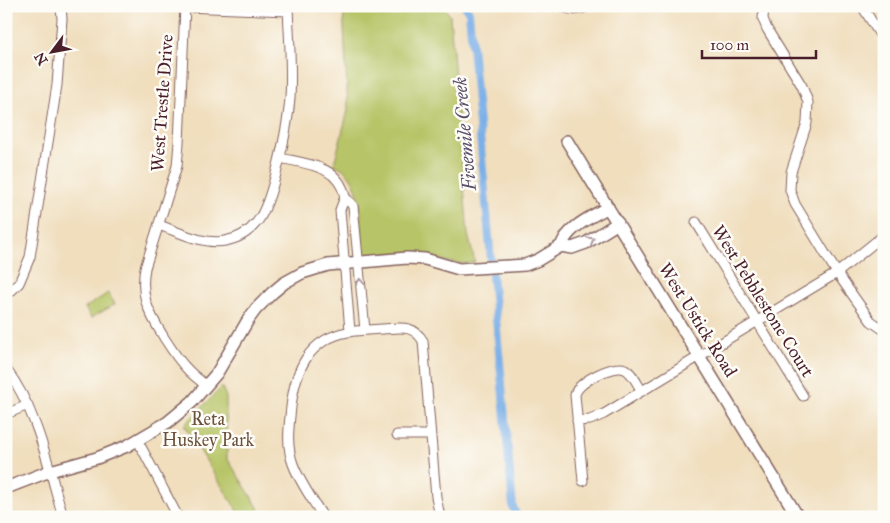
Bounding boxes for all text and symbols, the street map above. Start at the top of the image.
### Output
north arrow [28,28,78,78]
scale bar [702,28,816,60]
street label: West Trestle Drive [146,34,178,172]
text: 100 m [710,36,750,54]
text: N [31,49,52,68]
water label: Fivemile Creek [448,76,481,193]
street label: West Pebblestone Court [707,221,819,382]
one-way arrow [586,236,595,246]
street label: West Ustick Road [654,259,742,381]
one-way arrow [355,278,366,286]
park label: Reta Huskey Park [162,408,255,451]

